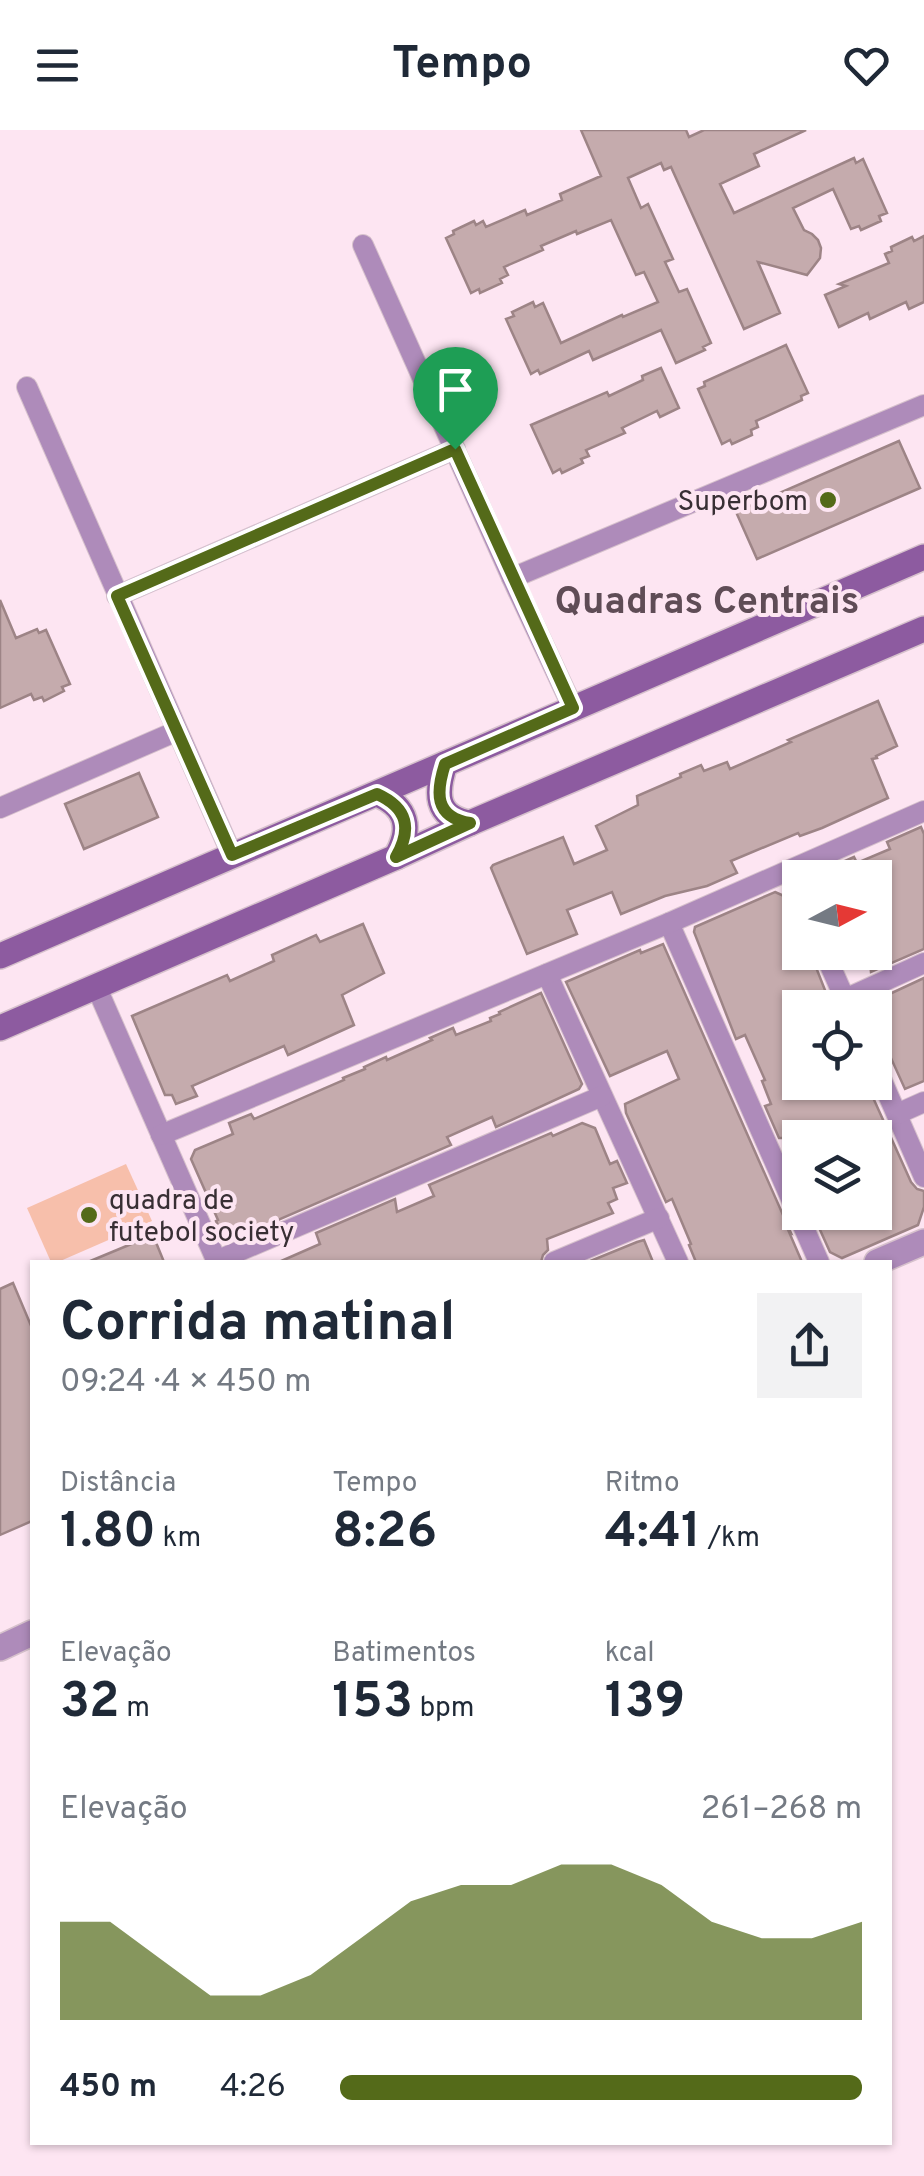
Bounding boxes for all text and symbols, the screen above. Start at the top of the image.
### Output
text: Tempo [392,37,532,94]
icon: menu [30,38,85,93]
icon: heart [839,38,894,93]
pin [413,347,498,450]
icon: arrive [428,362,483,417]
place label: Superbom [678,485,808,521]
marker: Superbom [817,489,839,511]
district label: Quadras Centrais [555,579,859,628]
north arrow [782,860,892,970]
map controls [782,860,892,1230]
button: locate [782,990,892,1100]
button: layers [782,1120,892,1230]
place label: quadra de futebol society [109,1184,294,1252]
marker: quadra de futebol society [78,1204,100,1226]
text: Corrida matinal [60,1290,455,1360]
button: share [757,1293,862,1398]
text: 09:24 · 4 × 450 m [60,1363,311,1403]
text: Distância [60,1466,176,1502]
text: Tempo [332,1466,417,1502]
text: Ritmo [605,1466,680,1502]
text: 1.80 [60,1502,156,1565]
text: 8:26 [332,1502,437,1565]
text: 4:41 [605,1502,701,1565]
text: km [156,1521,201,1557]
text: /km [701,1521,760,1557]
text: Elevação [60,1636,172,1672]
text: Batimentos [332,1636,476,1672]
text: kcal [605,1636,654,1672]
text: 32 [60,1672,120,1735]
text: 153 [332,1672,413,1735]
text: 139 [605,1672,685,1735]
text: m [120,1691,150,1727]
text: bpm [413,1691,474,1727]
text: Elevação [60,1790,188,1830]
text: 261–268 m [701,1790,862,1830]
text: 450 m [60,2068,157,2108]
text: 4:26 [220,2068,286,2108]

